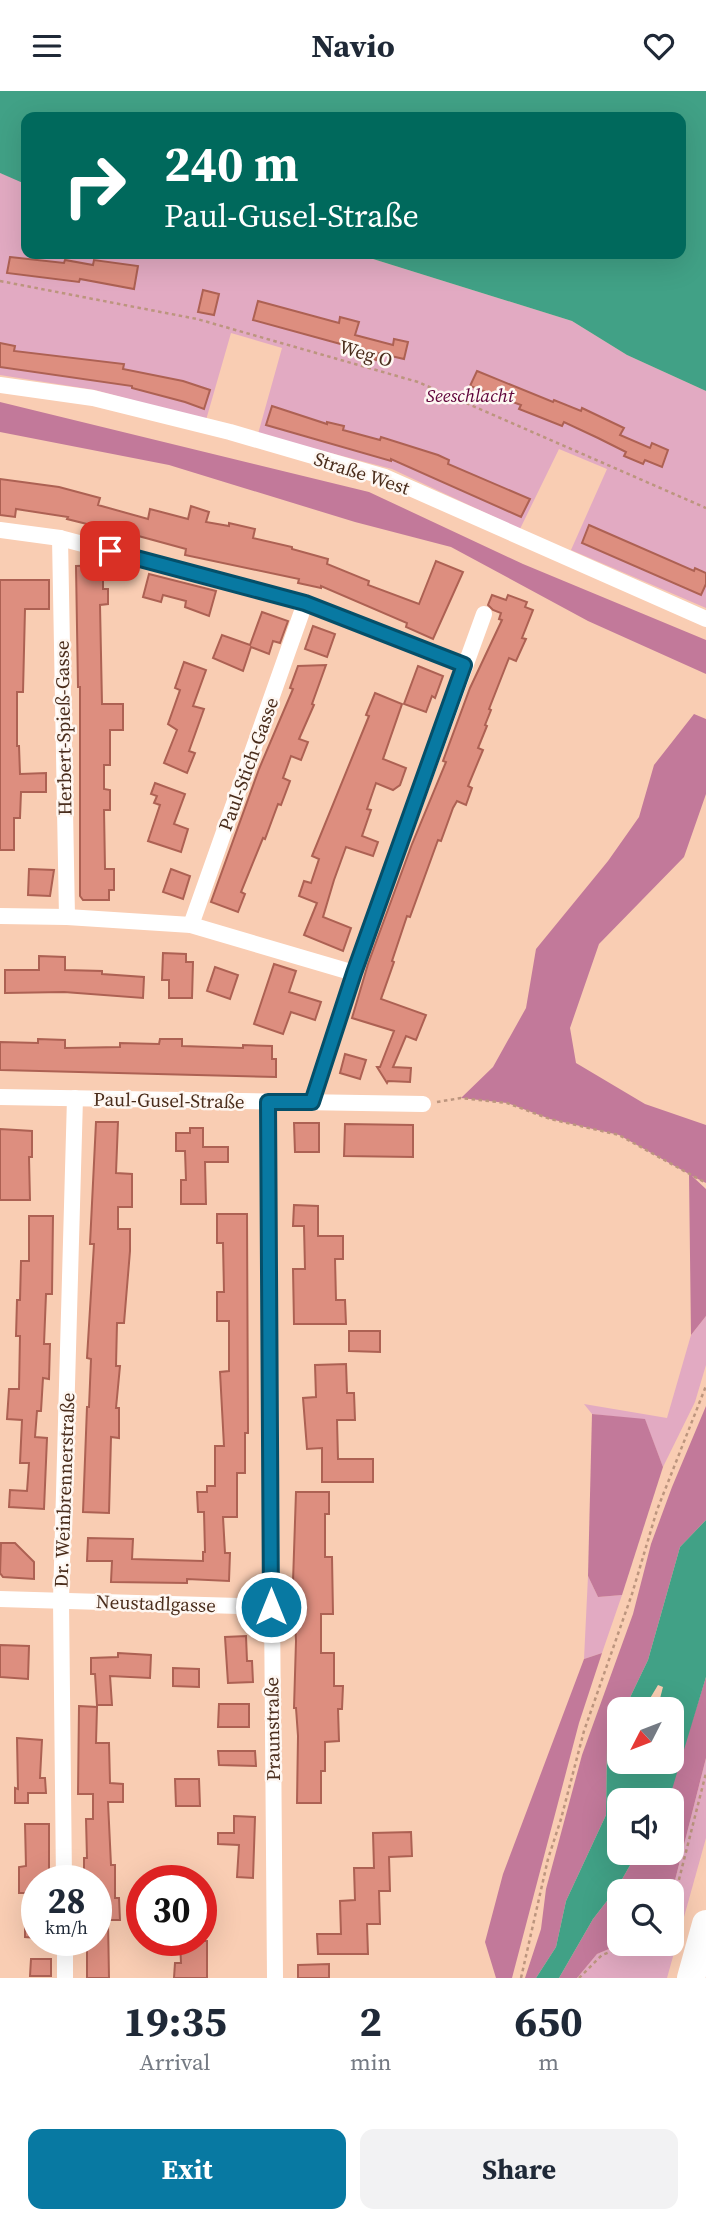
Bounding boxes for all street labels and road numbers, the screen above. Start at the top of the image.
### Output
street label: Weg O [336,333,396,373]
street label: Straße West [311,445,414,501]
street label: Herbert-Spieß-Gasse [48,640,78,816]
street label: Paul-Stich-Gasse [212,694,284,834]
street label: Paul-Gusel-Straße [93,1086,245,1114]
street label: Dr. Weinbrennerstraße [48,1392,80,1588]
street label: Neustadlgasse [95,1588,217,1618]
street label: Praunstraße [258,1677,286,1781]

